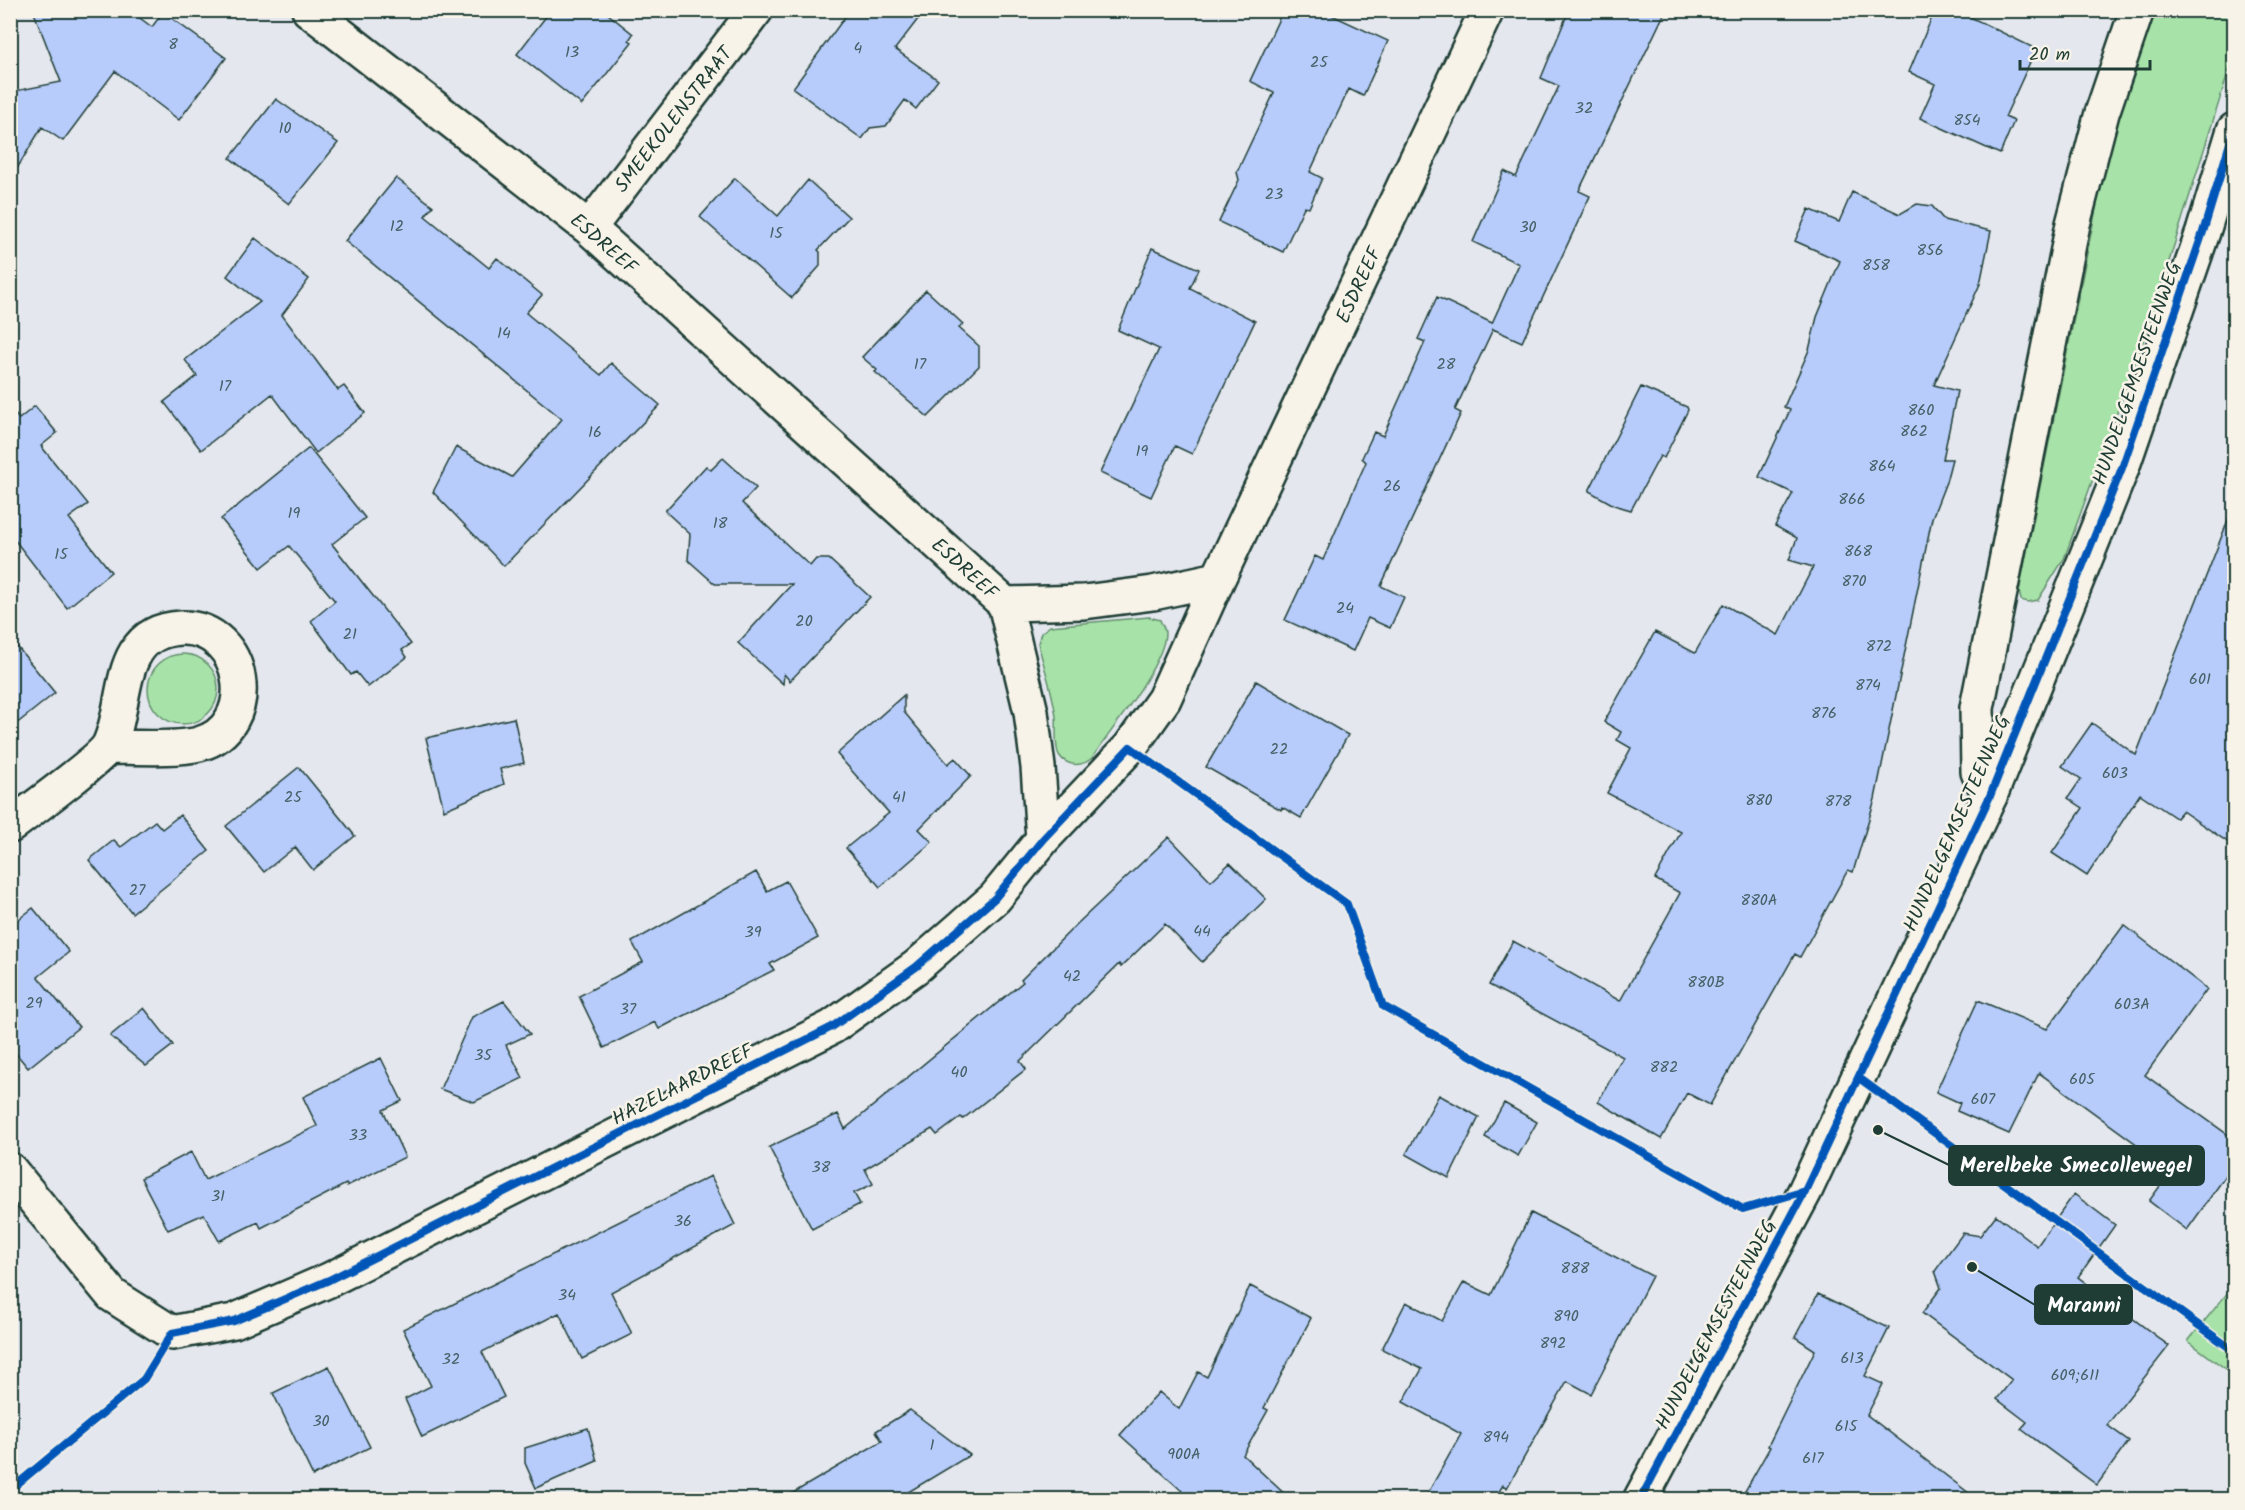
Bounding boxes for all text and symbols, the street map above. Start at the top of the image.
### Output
house number: 8 [168,32,178,57]
scale bar [2020,33,2150,71]
house number: 4 [854,36,863,61]
street label: SMEEKOLENSTRAAT [607,38,743,200]
house number: 13 [565,40,579,65]
text: 20 m [2029,41,2070,70]
house number: 25 [1310,50,1329,75]
house number: 32 [1575,96,1593,121]
house number: 854 [1953,108,1981,133]
house number: 10 [278,116,292,141]
house number: 23 [1265,182,1283,207]
street label: ESDREEF [562,206,645,284]
house number: 12 [390,214,404,239]
house number: 30 [1519,215,1537,240]
house number: 15 [769,221,784,246]
house number: 856 [1916,238,1944,263]
street label: ESDREEF [1328,241,1392,329]
house number: 858 [1862,253,1890,278]
street label: HUNDELGEMSESTEENWEG [2085,258,2191,490]
house number: 14 [497,321,511,346]
house number: 17 [914,352,927,377]
house number: 28 [1437,352,1456,377]
house number: 17 [219,374,232,399]
house number: 860 [1908,398,1934,423]
house number: 862 [1900,419,1928,444]
house number: 16 [588,420,602,445]
house number: 19 [1136,439,1149,464]
house number: 864 [1868,454,1896,479]
house number: 26 [1383,474,1401,499]
house number: 866 [1838,487,1866,512]
house number: 19 [288,501,301,526]
house number: 18 [713,511,728,536]
street label: ESDREEF [923,531,1006,609]
house number: 868 [1844,539,1872,564]
house number: 15 [54,542,69,567]
house number: 870 [1841,569,1867,594]
house number: 24 [1336,596,1354,621]
house number: 20 [795,609,813,634]
house number: 21 [343,622,357,647]
house number: 872 [1866,634,1892,659]
house number: 601 [2189,667,2211,692]
house number: 874 [1855,673,1881,698]
house number: 876 [1811,701,1837,726]
street label: HUNDELGEMSESTEENWEG [1896,710,2020,937]
house number: 22 [1270,737,1288,762]
house number: 603 [2102,761,2128,786]
house number: 25 [284,785,303,810]
house number: 41 [892,785,906,810]
house number: 880 [1745,788,1773,813]
house number: 878 [1825,789,1852,814]
house number: 27 [129,878,146,903]
house number: 880A [1741,888,1778,913]
house number: 44 [1193,919,1211,944]
house number: 39 [745,920,762,945]
house number: 42 [1063,964,1081,989]
house number: 880B [1687,970,1725,995]
house number: 29 [25,991,43,1016]
house number: 603A [2114,992,2150,1017]
house number: 37 [620,997,637,1022]
street label: HAZELAARDREEF [607,1036,761,1135]
house number: 35 [474,1043,493,1068]
house number: 882 [1650,1055,1678,1080]
house number: 40 [951,1060,967,1085]
house number: 605 [2069,1067,2096,1092]
house number: 607 [1971,1087,1996,1112]
house number: 33 [349,1123,367,1148]
callout: Merelbeke Smecollewegel [1949,1146,2204,1185]
text: Merelbeke Smecollewegel [1960,1150,2192,1183]
house number: 38 [812,1155,831,1180]
house number: 31 [211,1184,225,1209]
house number: 36 [674,1209,692,1234]
street label: HUNDELGEMSESTEENWEG [1648,1214,1786,1436]
house number: 888 [1561,1256,1590,1281]
house number: 34 [558,1283,576,1308]
callout: Maranni [2035,1285,2132,1324]
text: Maranni [2047,1290,2121,1323]
house number: 890 [1553,1304,1579,1329]
house number: 892 [1540,1331,1566,1356]
house number: 613 [1840,1346,1864,1371]
house number: 32 [442,1347,460,1372]
house number: 609;611 [2051,1363,2099,1388]
house number: 30 [312,1409,330,1434]
house number: 615 [1835,1414,1859,1439]
house number: 894 [1483,1425,1509,1450]
house number: 1 [929,1433,935,1458]
house number: 900A [1167,1442,1201,1467]
house number: 617 [1802,1446,1824,1471]

